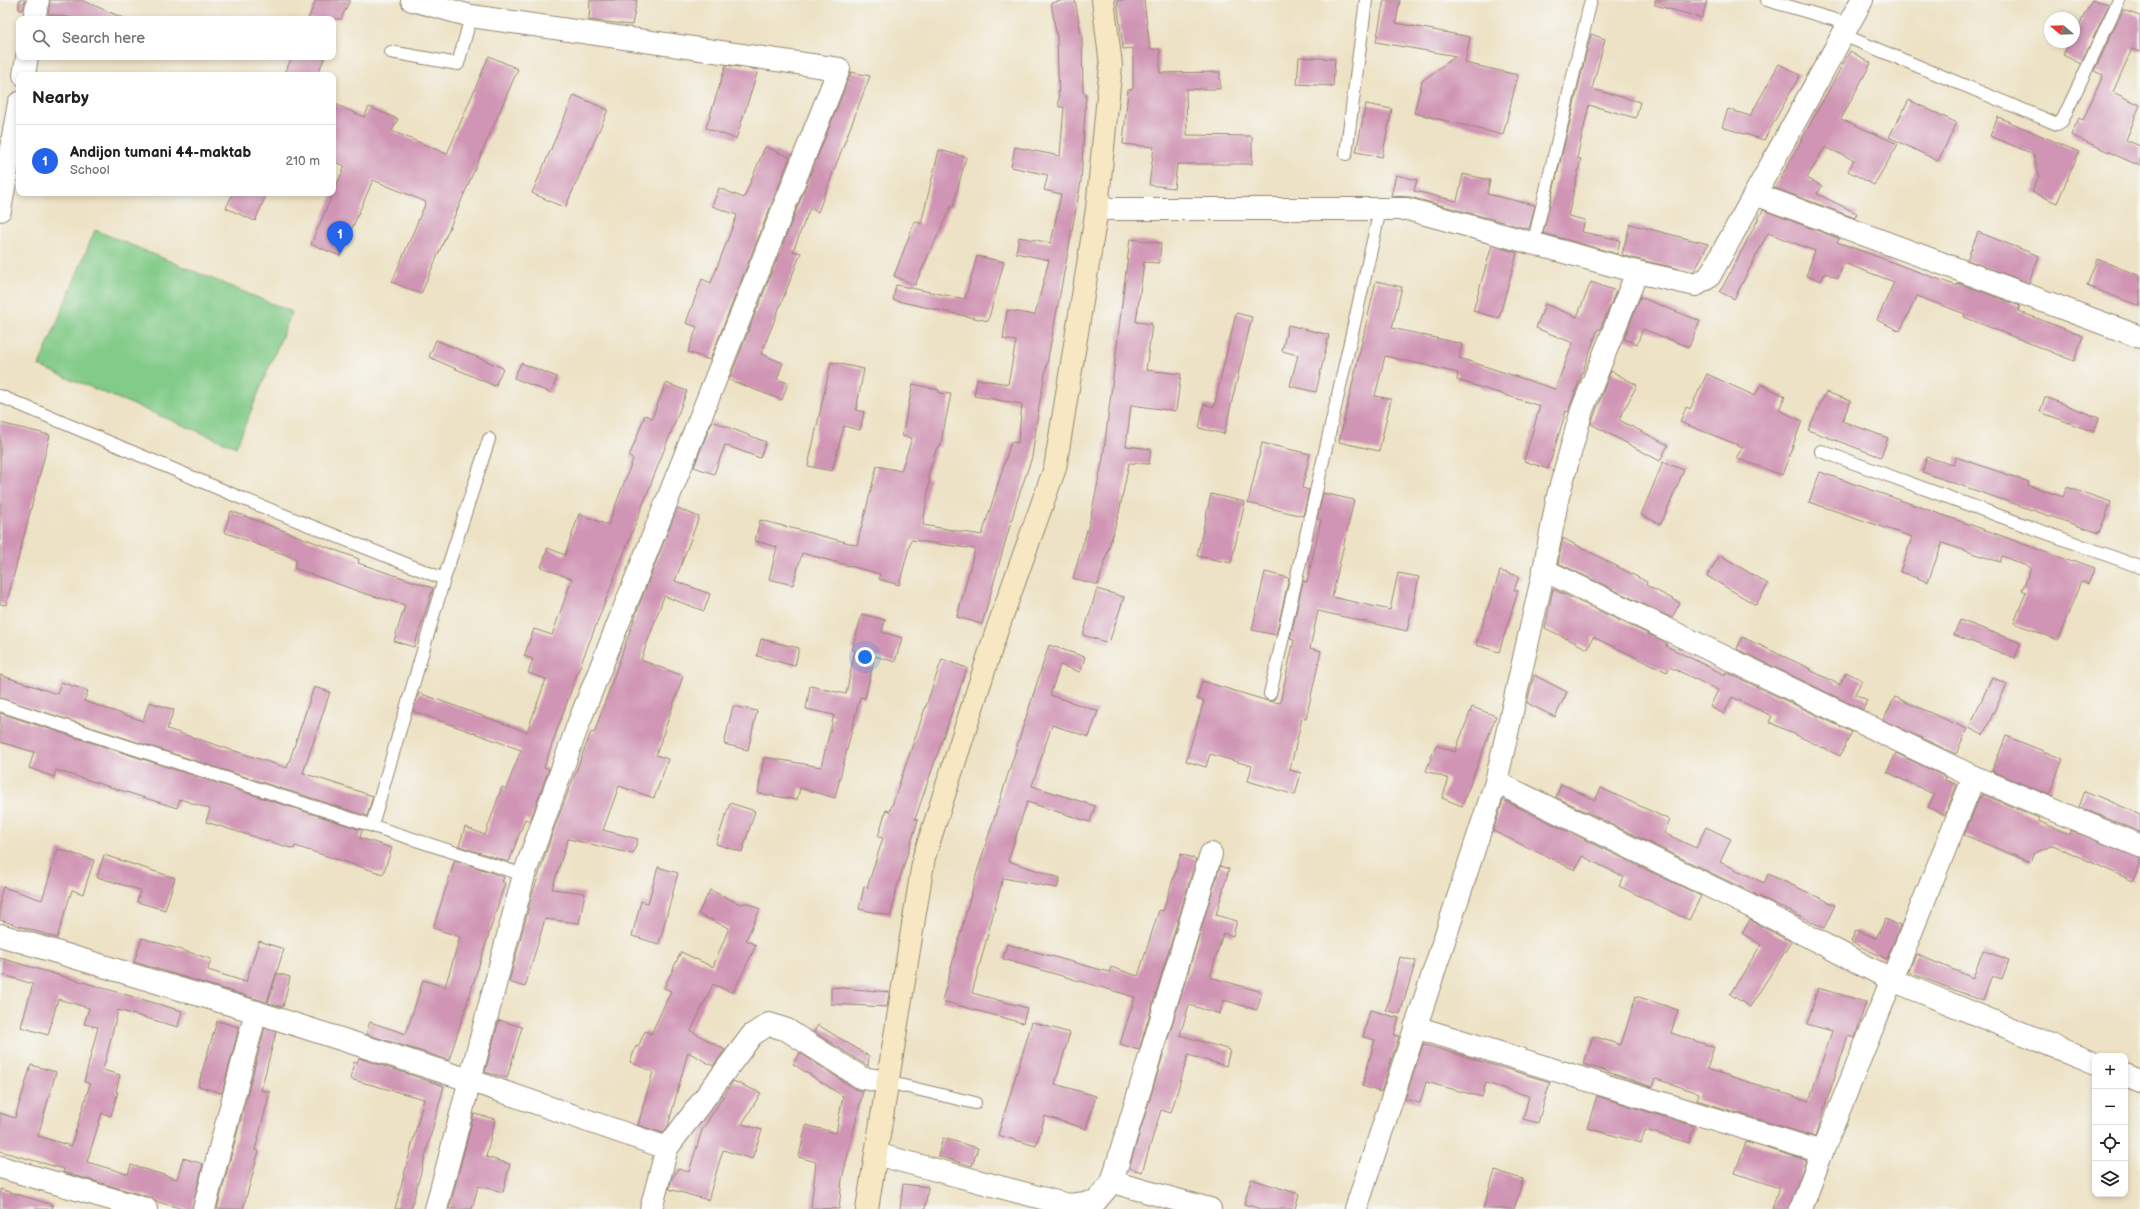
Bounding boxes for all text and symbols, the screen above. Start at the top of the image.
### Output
north arrow [2044,12,2080,48]
search box [16,16,336,60]
icon: search [30,27,52,49]
text: Search here [62,29,145,48]
text: Nearby [32,88,89,108]
text: Andijon tumani 44-maktab [70,143,251,162]
text: 1 [42,153,48,169]
text: 210 m [286,153,320,169]
text: School [70,162,110,178]
pin: 1 [327,221,353,254]
your location [855,647,875,667]
map controls [2092,1053,2128,1197]
button: + [2092,1053,2128,1089]
button: − [2092,1089,2128,1125]
button: locate [2092,1125,2128,1161]
button: layers [2092,1161,2128,1197]

